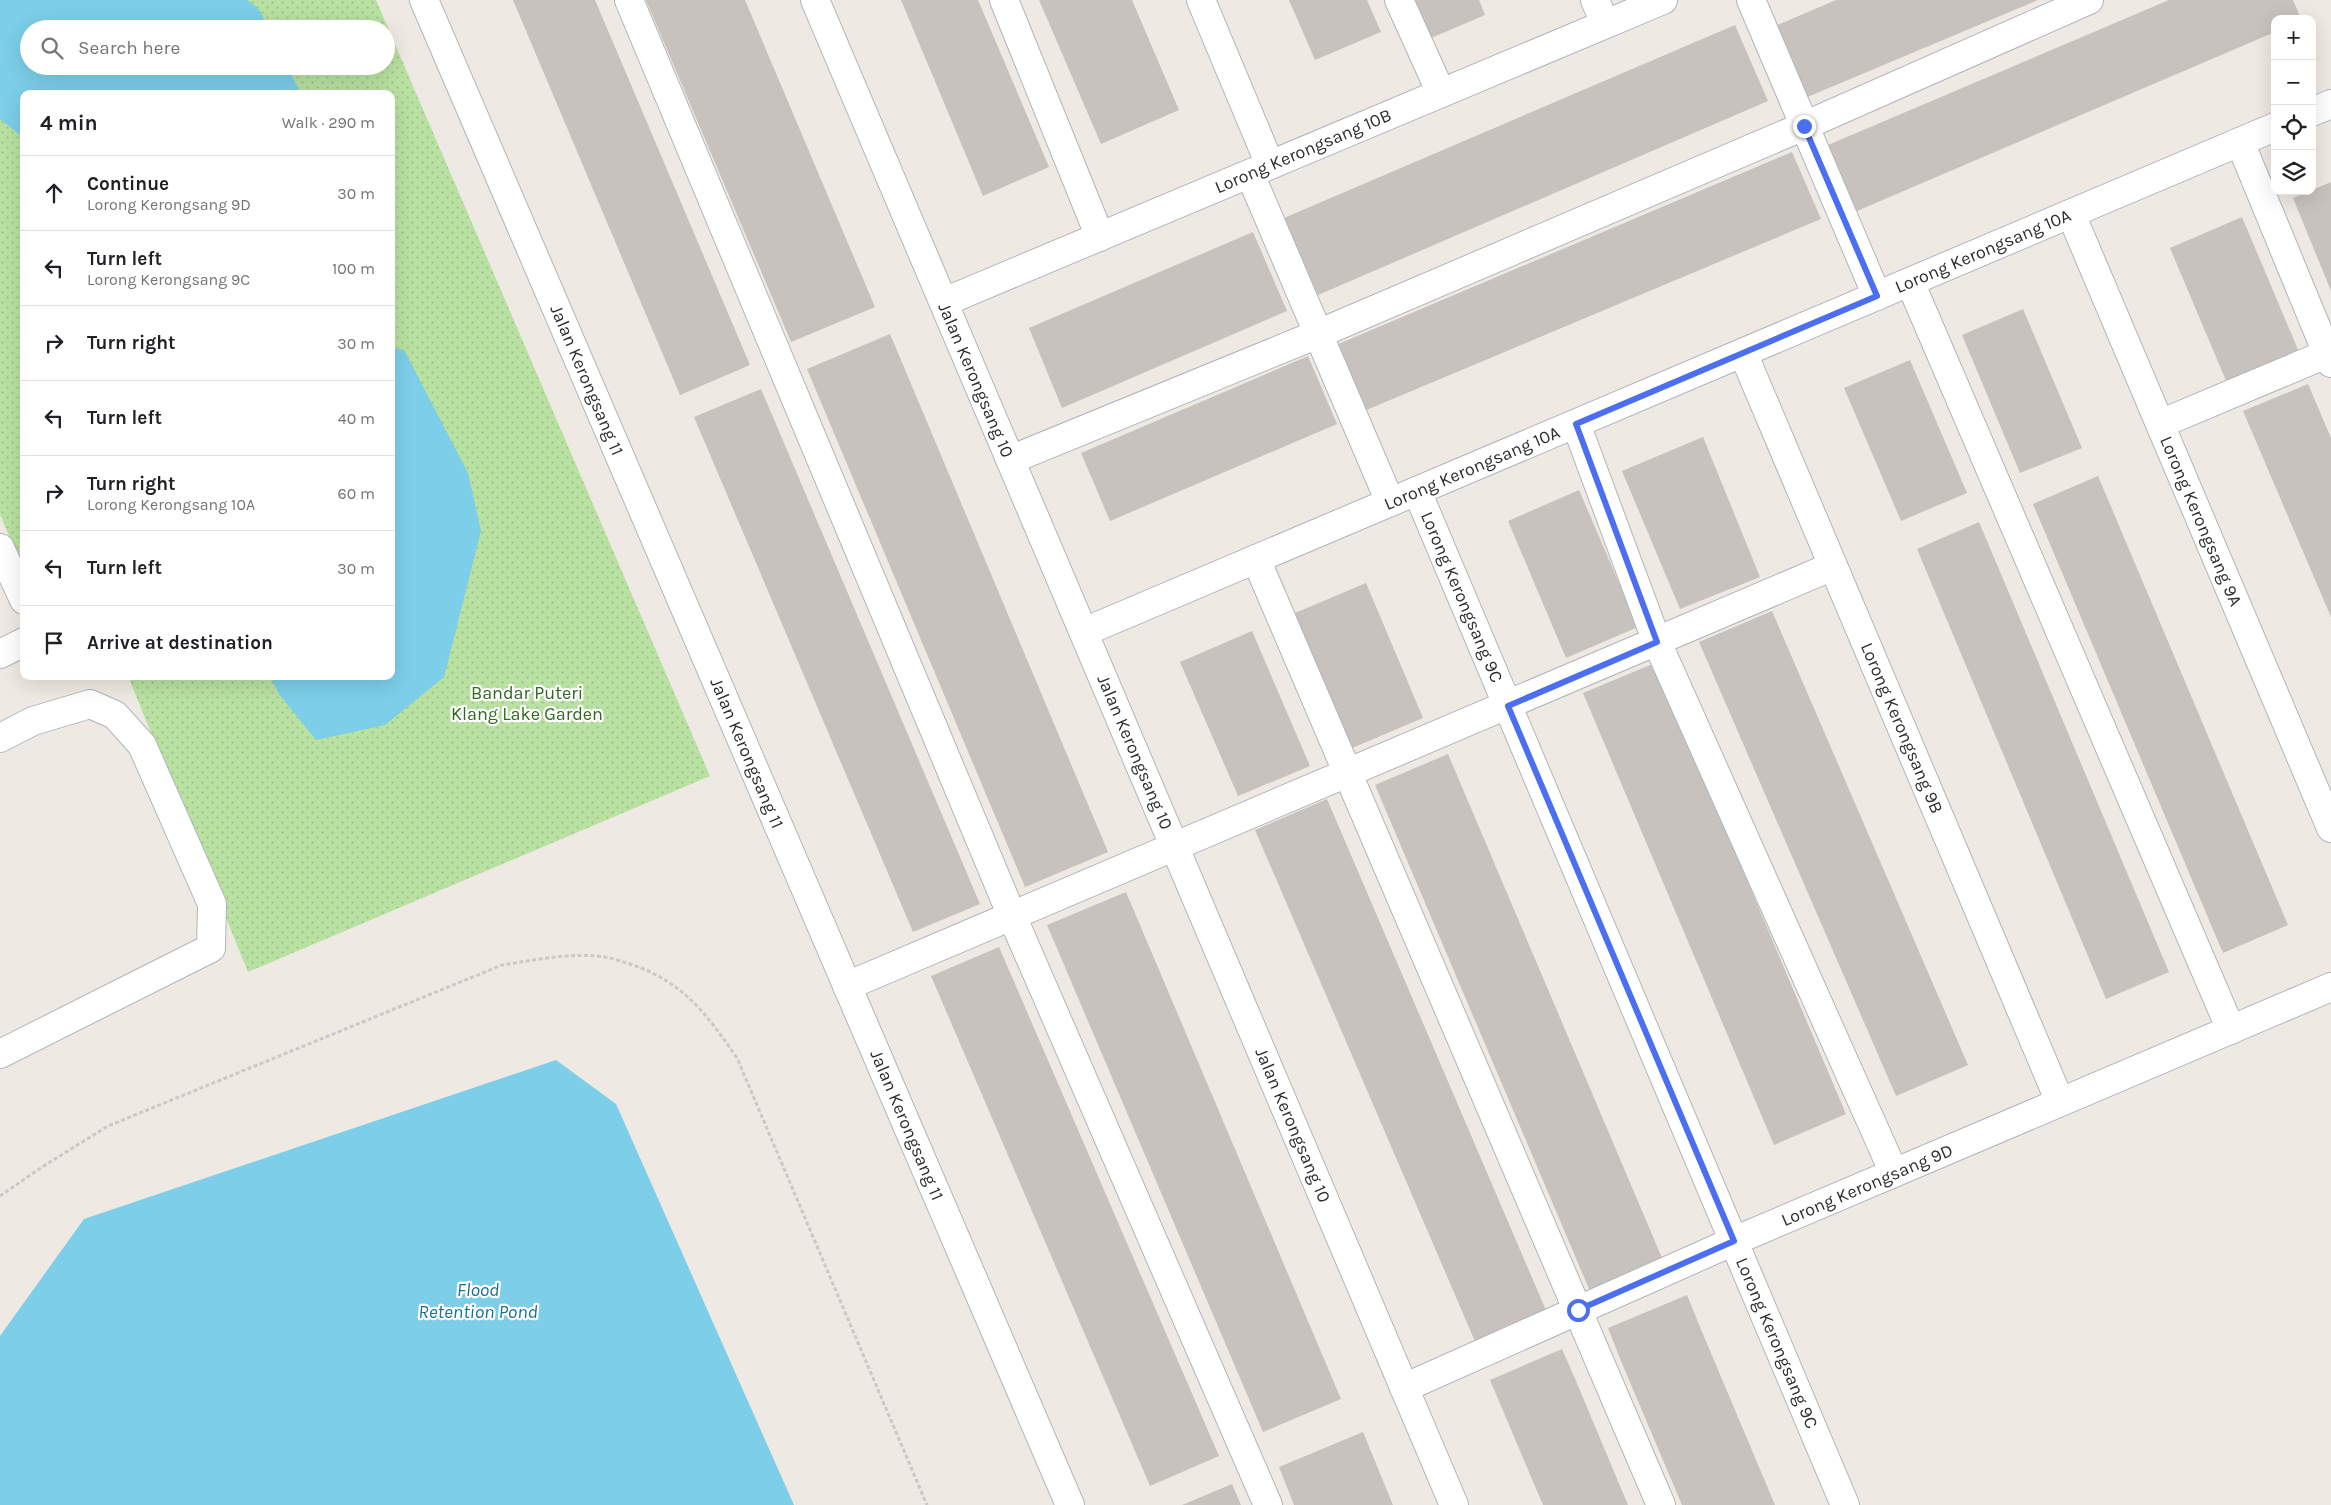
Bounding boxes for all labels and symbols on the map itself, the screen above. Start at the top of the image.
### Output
street label: Lorong Kerongsang 10B [1211,104,1395,198]
route end [1793,115,1816,138]
street label: Lorong Kerongsang 10A [1892,204,2074,298]
street label: Jalan Kerongsang 10 [933,299,1019,461]
street label: Jalan Kerongsang 11 [545,301,629,459]
street label: Lorong Kerongsang 10A [1381,421,1563,515]
street label: Lorong Kerongsang 9A [2155,433,2247,609]
street label: Lorong Kerongsang 9C [1416,508,1508,686]
street label: Lorong Kerongsang 9B [1856,639,1948,817]
street label: Jalan Kerongsang 10 [1092,671,1178,833]
street label: Jalan Kerongsang 11 [705,674,789,832]
park label: Bandar Puteri Klang Lake Garden [451,682,603,725]
street label: Jalan Kerongsang 10 [1250,1044,1336,1206]
street label: Jalan Kerongsang 11 [865,1046,949,1204]
street label: Lorong Kerongsang 9D [1778,1139,1956,1231]
street label: Lorong Kerongsang 9C [1731,1254,1823,1432]
water label: Flood Retention Pond [418,1279,538,1323]
route start [1567,1299,1590,1322]

